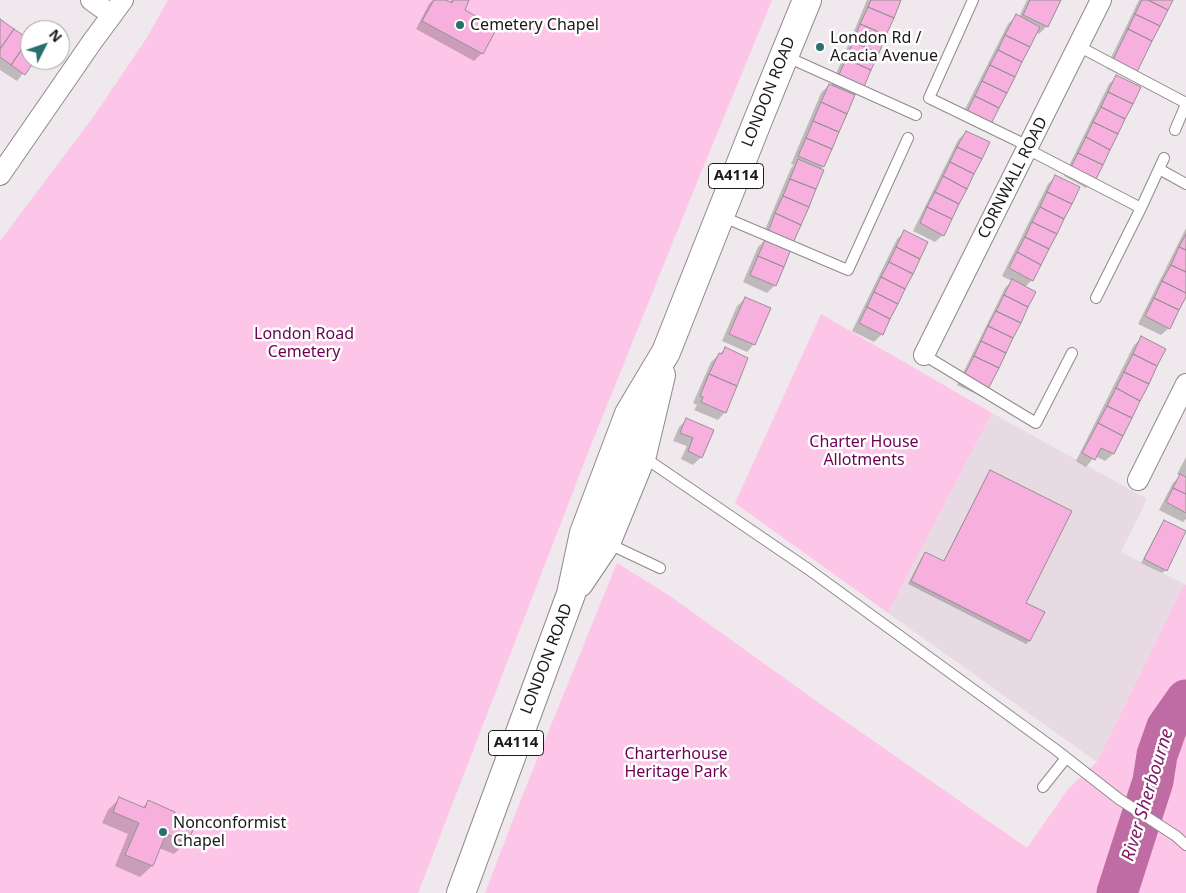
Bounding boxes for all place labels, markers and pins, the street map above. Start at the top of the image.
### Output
place label: Cemetery Chapel [470,15,599,35]
marker: Cemetery Chapel [454,19,466,31]
place label: London Rd / Acacia Avenue [830,28,938,66]
marker: London Rd / Acacia Avenue [814,41,826,53]
place label: Nonconformist Chapel [173,813,286,851]
marker: Nonconformist Chapel [157,826,169,838]

